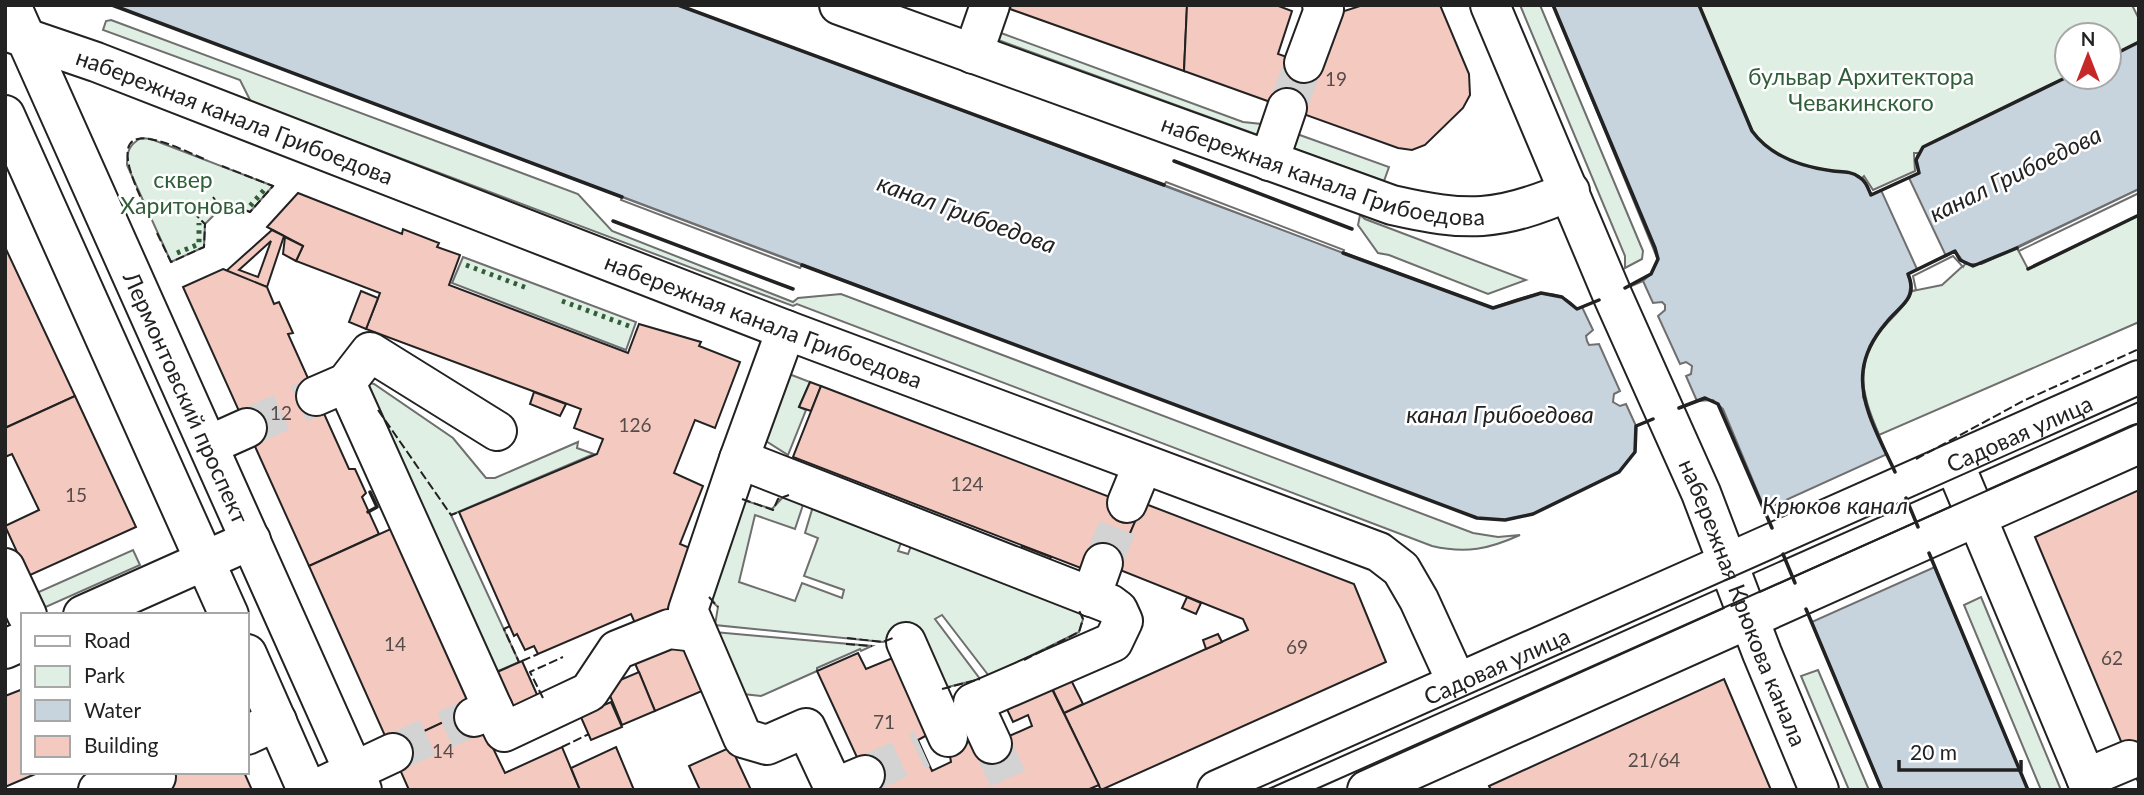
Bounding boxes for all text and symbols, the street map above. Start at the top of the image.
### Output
north arrow [2053,21,2123,91]
text: N [2081,27,2095,50]
street label: набережная канала Грибоедова [73,42,397,190]
park label: бульвар Архитектора Чевакинского [1748,62,1974,116]
house number: 19 [1325,67,1347,90]
street label: набережная канала Грибоедова [1158,109,1485,230]
water label: канал Грибоедова [1924,119,2106,227]
park label: сквер Харитонова [120,165,246,219]
water label: канал Грибоедова [874,167,1060,259]
street label: набережная канала Грибоедова [601,247,926,394]
street label: Лермонтовский проспект [118,266,255,528]
street label: Садовая улица [1942,389,2097,478]
water label: канал Грибоедова [1406,399,1594,428]
house number: 12 [270,401,292,424]
house number: 126 [618,413,652,436]
street label: набережная Крюкова канала [1673,454,1813,750]
house number: 124 [950,472,984,495]
house number: 15 [65,483,87,506]
water label: Крюков канал [1762,490,1908,519]
legend [21,613,248,774]
street label: Садовая улица [1419,621,1574,710]
text: Road [84,627,131,652]
house number: 14 [384,632,406,655]
house number: 69 [1286,635,1308,658]
house number: 62 [2101,646,2123,669]
text: Park [84,662,125,687]
text: Water [84,697,141,722]
house number: 71 [873,710,895,733]
scale bar [1899,728,2022,772]
text: Building [84,732,159,757]
house number: 14 [432,739,454,762]
text: 20 m [1910,739,1957,764]
house number: 21/64 [1628,748,1680,771]

